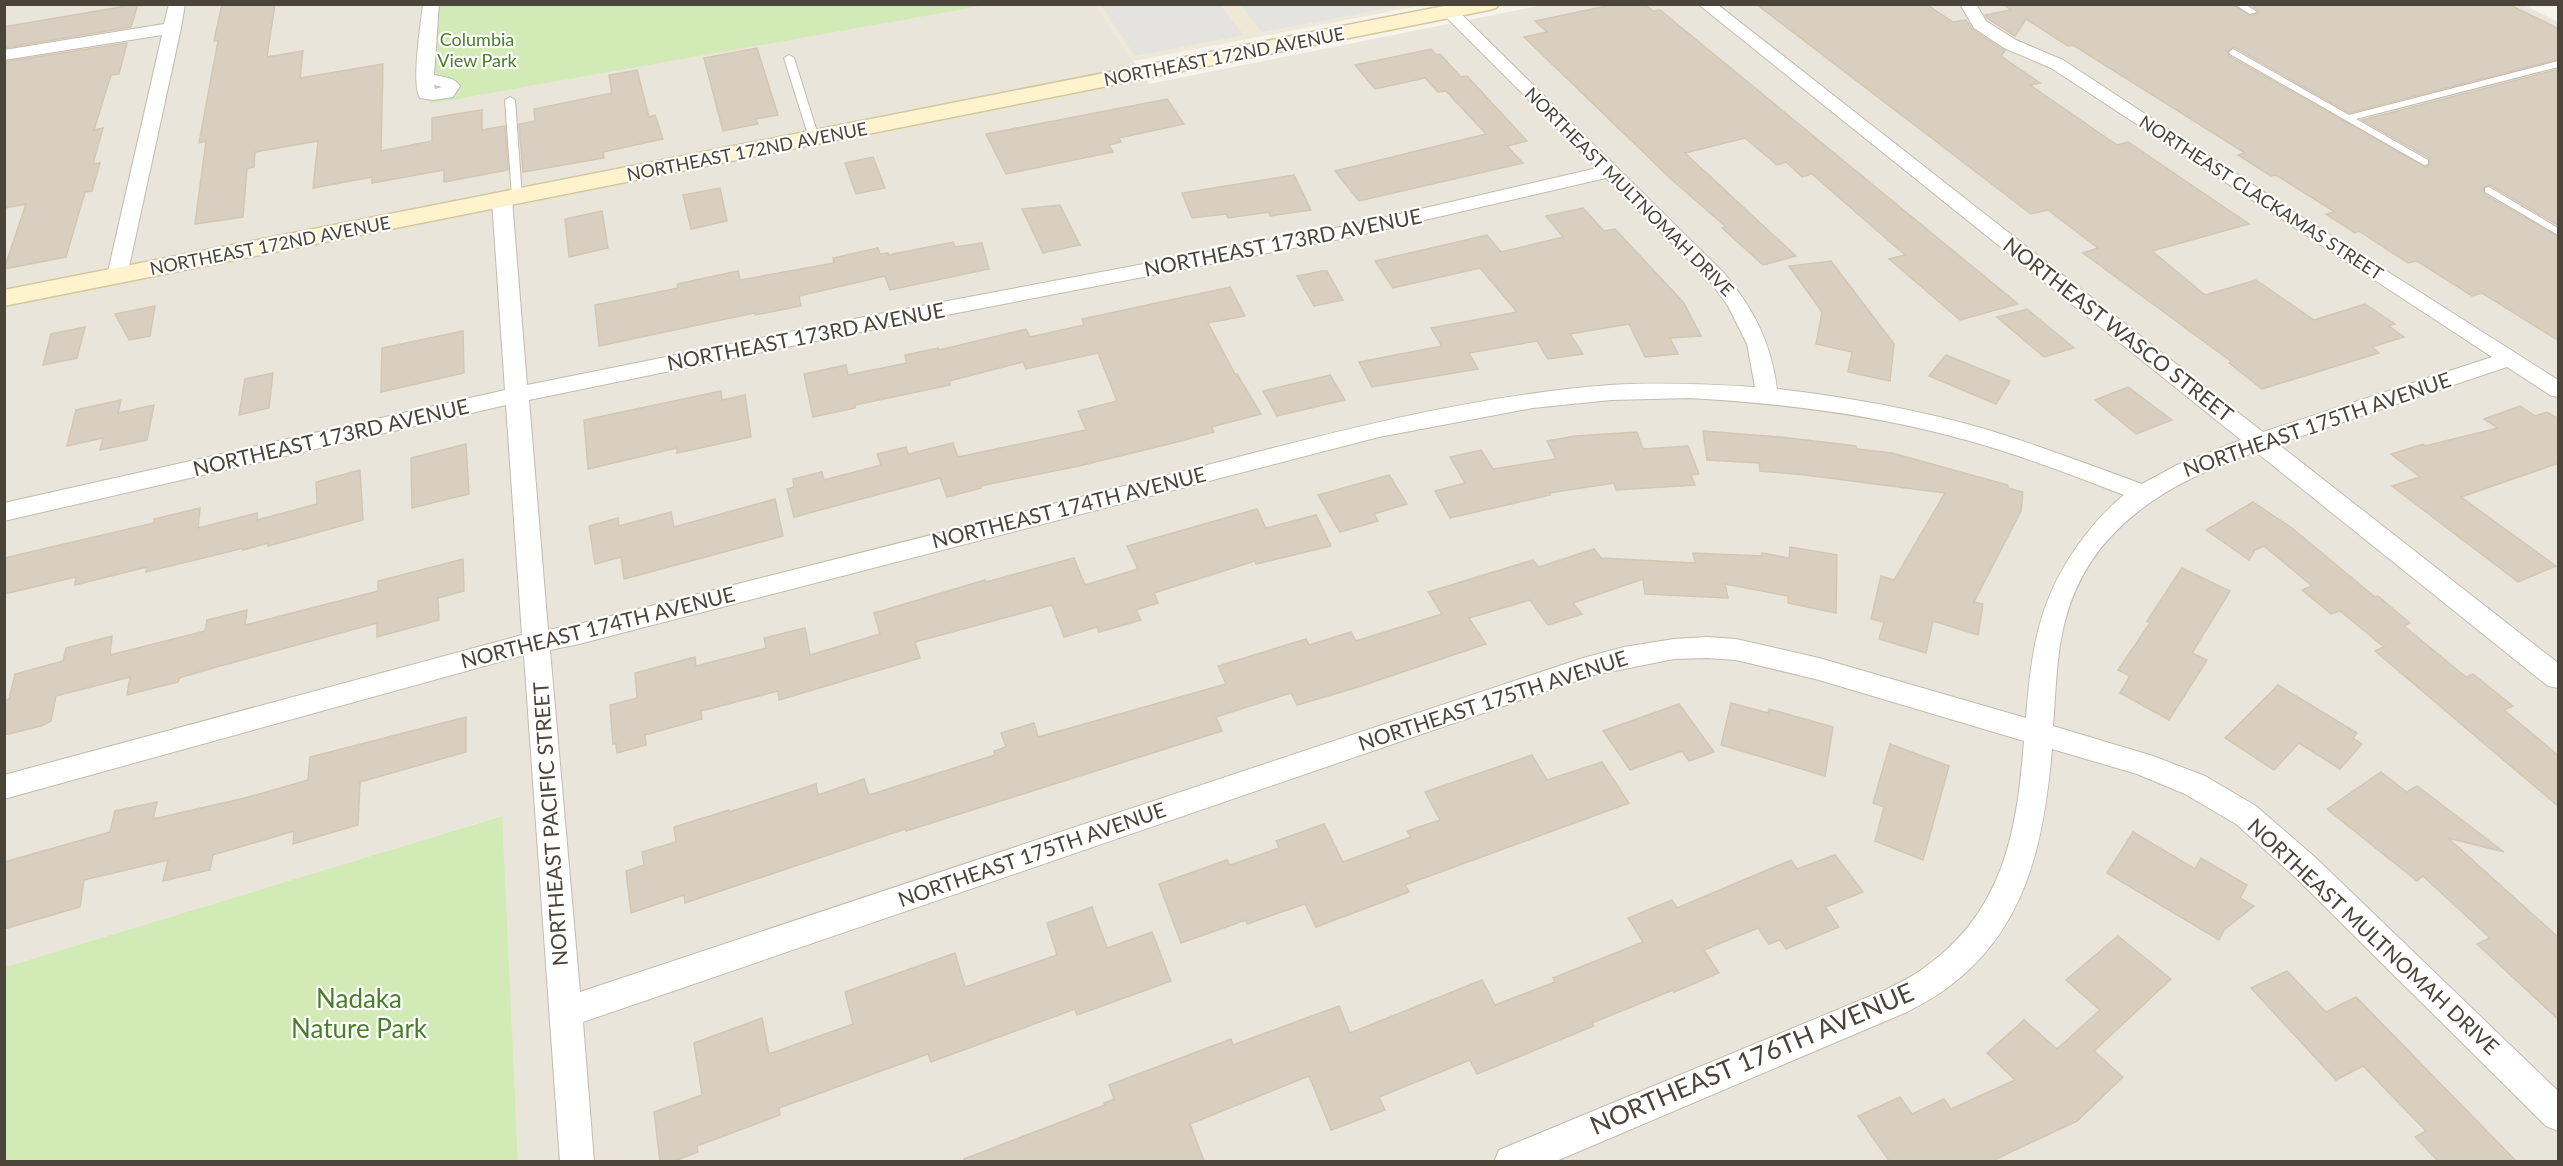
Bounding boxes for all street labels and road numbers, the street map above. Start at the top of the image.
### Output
street label: NORTHEAST 172ND AVENUE [1102,22,1346,90]
street label: NORTHEAST MULTNOMAH DRIVE [1521,82,1739,300]
street label: NORTHEAST CLACKAMAS STREET [2136,110,2388,284]
street label: NORTHEAST 172ND AVENUE [625,117,869,185]
street label: NORTHEAST 173RD AVENUE [1142,202,1424,281]
street label: NORTHEAST 172ND AVENUE [148,211,392,279]
street label: NORTHEAST WASCO STREET [1999,231,2239,427]
street label: NORTHEAST 173RD AVENUE [665,296,947,375]
street label: NORTHEAST 175TH AVENUE [2179,366,2454,481]
street label: NORTHEAST 173RD AVENUE [190,393,471,480]
street label: NORTHEAST 174TH AVENUE [929,460,1208,553]
street label: NORTHEAST 174TH AVENUE [458,580,737,673]
street label: NORTHEAST 175TH AVENUE [1355,644,1630,755]
street label: NORTHEAST PACIFIC STREET [527,681,572,967]
street label: NORTHEAST 175TH AVENUE [894,796,1169,911]
street label: NORTHEAST MULTNOMAH DRIVE [2243,813,2505,1059]
street label: NORTHEAST 176TH AVENUE [1585,975,1918,1141]

